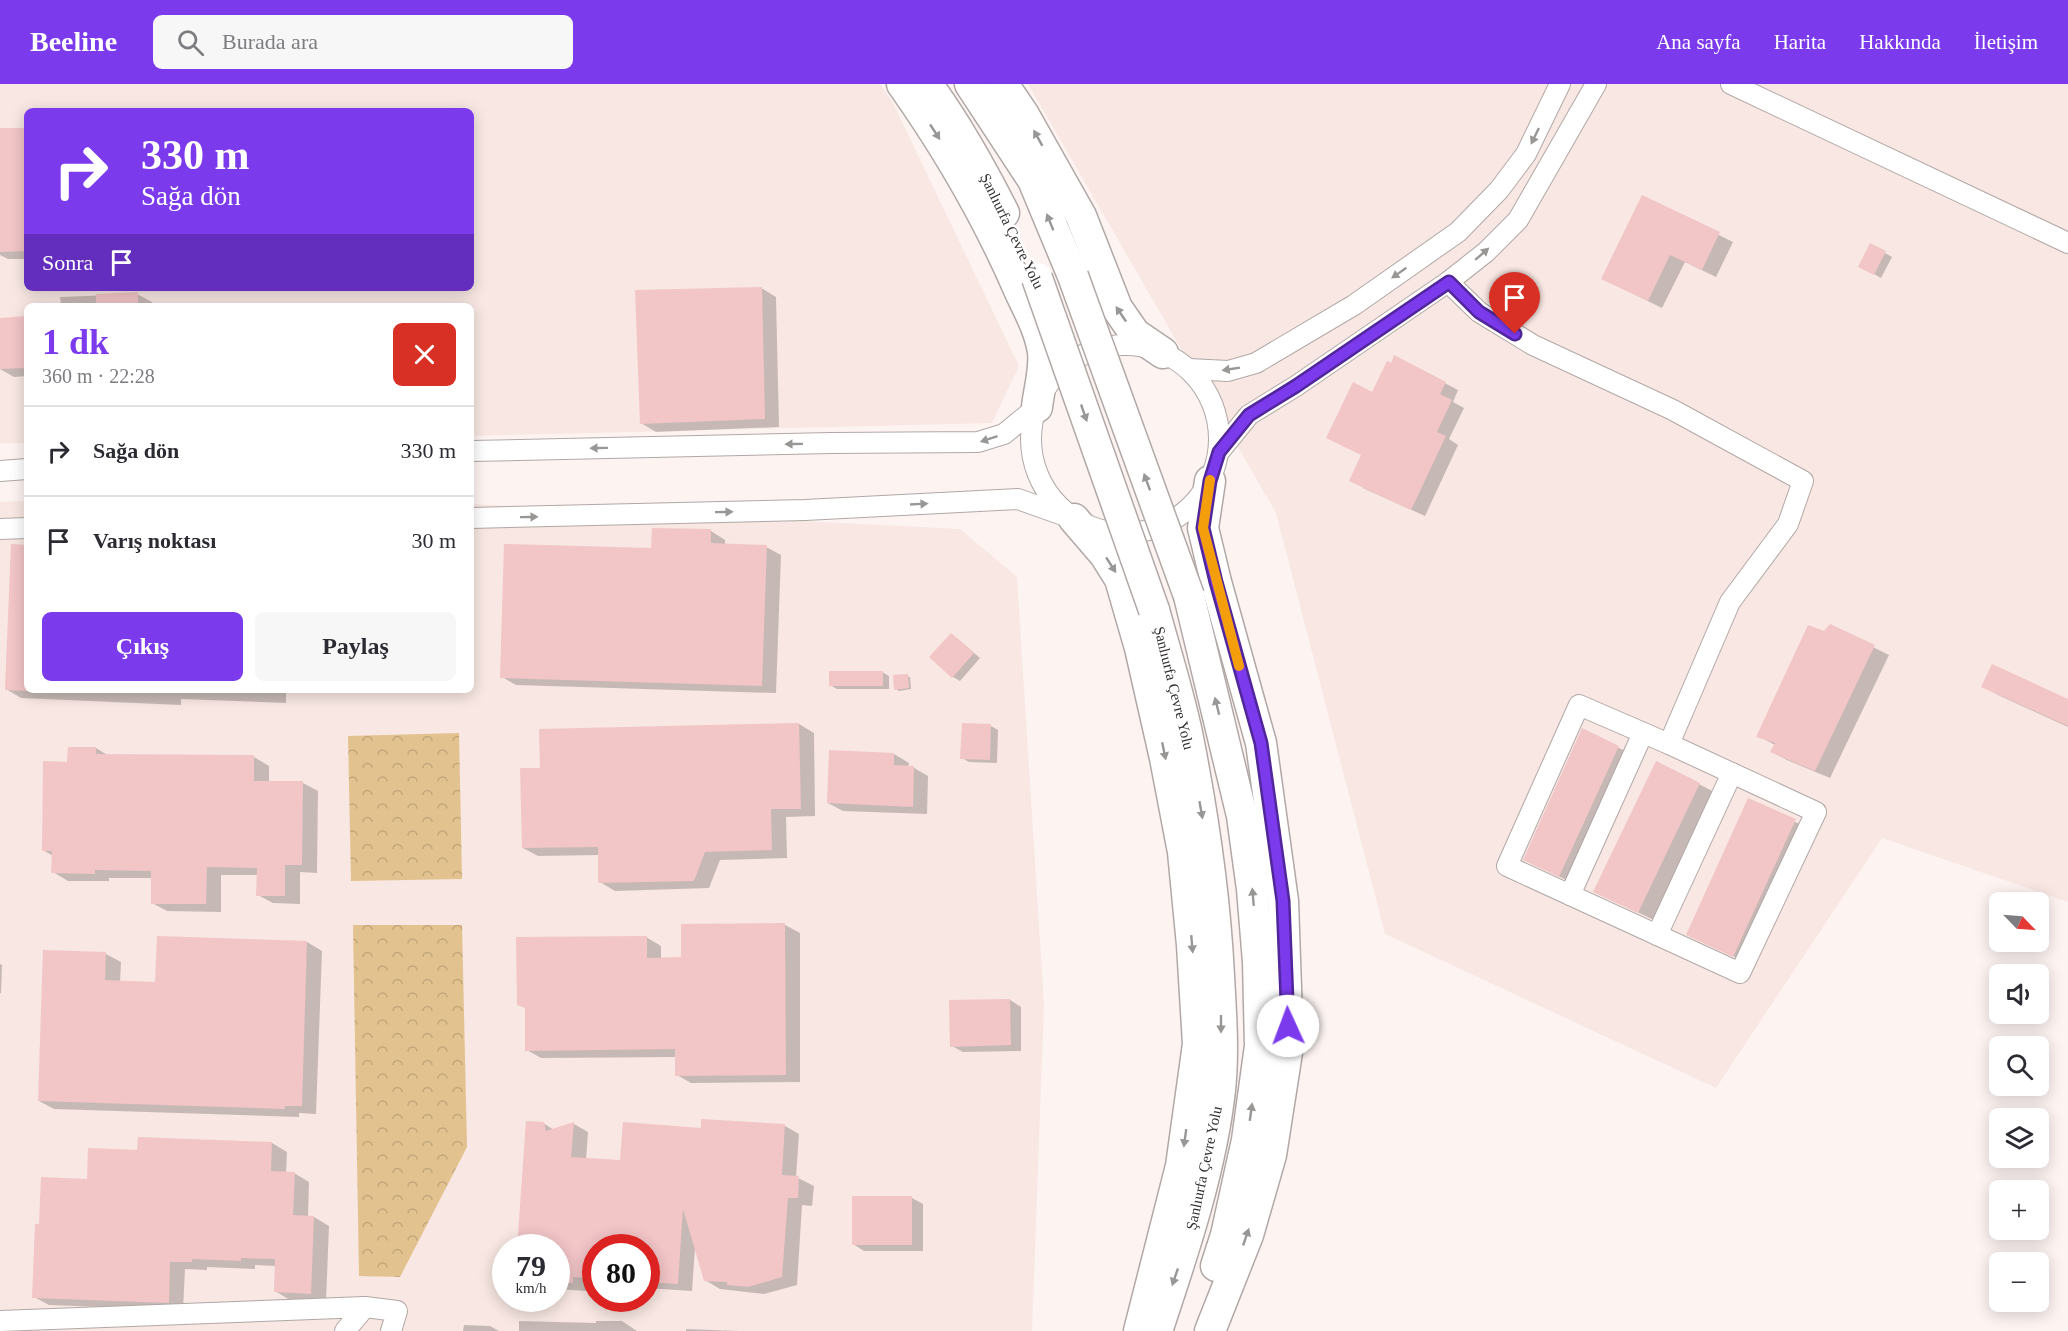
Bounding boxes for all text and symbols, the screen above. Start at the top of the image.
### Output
search box [153,15,573,69]
text: Beeline [30,26,117,57]
icon: search [174,26,207,59]
text: Burada ara [222,29,318,54]
text: Ana sayfa [1656,30,1741,54]
text: Harita [1774,30,1826,54]
text: Hakkında [1859,30,1941,54]
text: İletişim [1974,30,2038,54]
one-way arrow [930,124,941,140]
one-way arrow [1530,128,1539,145]
one-way arrow [1032,130,1043,146]
icon: right [42,132,120,210]
text: 330 m [141,132,250,178]
street label: Şanlıurfa Çevre Yolu [977,171,1047,292]
text: Sağa dön [141,181,241,211]
one-way arrow [1045,212,1055,230]
icon: arrive [105,246,138,279]
one-way arrow [1474,248,1490,261]
text: Sonra [42,250,93,275]
one-way arrow [1392,267,1408,279]
pin [1489,272,1540,334]
icon: arrive [1498,281,1531,314]
one-way arrow [1115,306,1127,322]
text: 1 dk [42,322,109,362]
button: close [393,323,456,386]
one-way arrow [1221,364,1240,373]
text: 360 m · 22:28 [42,365,155,387]
one-way arrow [1080,404,1090,422]
icon: right [42,435,75,468]
one-way arrow [980,435,998,444]
text: Sağa dön [93,438,179,463]
text: 330 m [400,438,456,463]
one-way arrow [785,439,804,448]
one-way arrow [590,444,609,453]
one-way arrow [1142,473,1152,491]
one-way arrow [910,500,929,509]
one-way arrow [715,507,734,517]
one-way arrow [520,512,539,521]
icon: arrive [42,525,75,558]
text: Varış noktası [93,528,216,553]
text: 30 m [411,528,456,553]
one-way arrow [1105,556,1117,572]
button: Çıkış [42,612,243,681]
button: Paylaş [255,612,456,681]
street label: Şanlıurfa Çevre Yolu [1151,625,1197,752]
one-way arrow [1211,697,1221,715]
one-way arrow [1159,742,1169,761]
one-way arrow [1197,800,1206,819]
one-way arrow [1248,888,1258,907]
north arrow [1989,892,2049,952]
map controls [1989,892,2049,1312]
one-way arrow [1187,935,1197,954]
button: sound [1989,964,2049,1024]
position arrow [1256,994,1320,1058]
one-way arrow [1216,1015,1226,1034]
button: search [1989,1036,2049,1096]
one-way arrow [1246,1103,1255,1122]
street label: Şanlıurfa Çevre Yolu [1183,1104,1225,1231]
button: layers [1989,1108,2049,1168]
one-way arrow [1180,1129,1189,1148]
button: + [1989,1180,2049,1240]
one-way arrow [1242,1228,1252,1246]
speed limit sign: 80 [582,1234,660,1312]
text: 79 [516,1249,546,1282]
button: − [1989,1252,2049,1312]
one-way arrow [1170,1268,1179,1286]
text: km/h [516,1280,546,1296]

